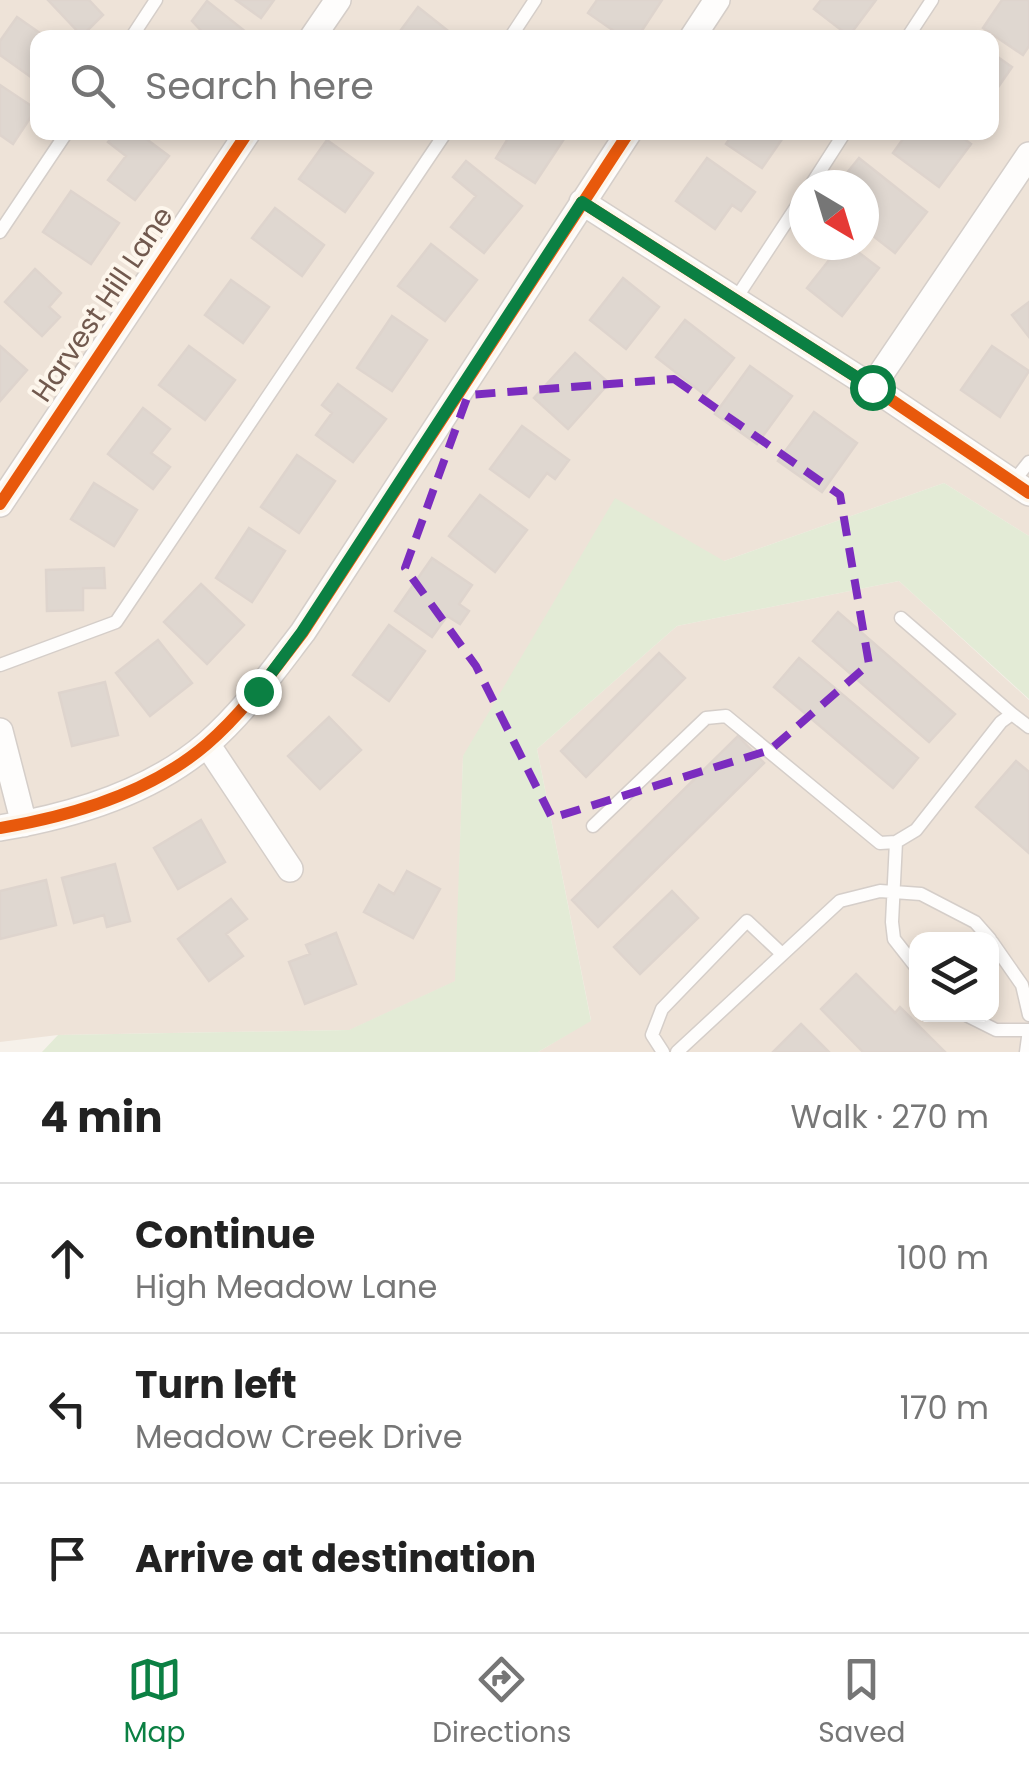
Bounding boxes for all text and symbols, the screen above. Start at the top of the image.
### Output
search box [30,30,999,140]
icon: search [65,58,120,113]
text: Search here [145,59,374,112]
north arrow [789,170,879,260]
street label: Harvest Hill Lane [23,199,182,410]
route start [850,365,896,411]
route end [236,669,282,715]
map controls [909,932,999,1022]
button: layers [909,932,999,1022]
text: 4 min [40,1088,163,1147]
text: Walk · 270 m [790,1094,989,1139]
text: Continue [135,1208,315,1261]
icon: ahead [40,1231,95,1286]
text: 100 m [897,1235,989,1280]
text: High Meadow Lane [135,1264,437,1309]
text: Turn left [135,1358,297,1411]
icon: left [40,1381,95,1436]
text: 170 m [900,1385,989,1430]
text: Meadow Creek Drive [135,1414,463,1459]
icon: arrive [40,1531,95,1586]
text: Arrive at destination [135,1532,536,1585]
tab: Map [123,1652,185,1754]
tab: Directions [432,1652,571,1754]
tab: Saved [818,1652,906,1754]

